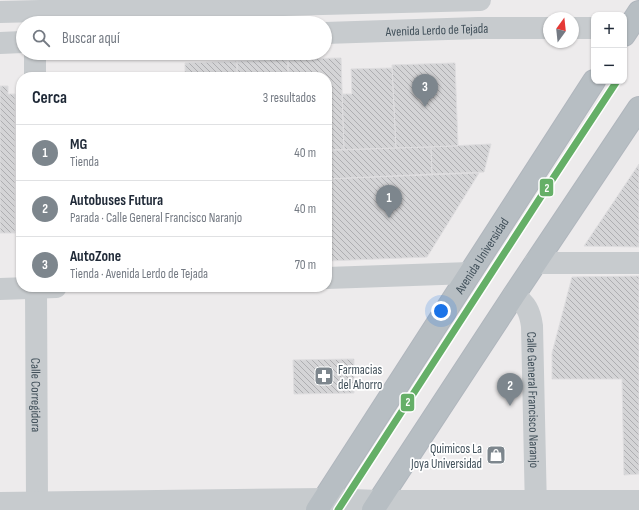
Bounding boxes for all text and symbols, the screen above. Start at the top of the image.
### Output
north arrow [543,12,579,48]
map controls [591,12,627,84]
button: + [591,12,627,48]
search box [16,16,332,60]
street label: Avenida Lerdo de Tejada [384,21,488,40]
icon: search [30,27,52,49]
text: Buscar aquí [62,29,120,48]
button: − [591,48,627,84]
pin: 3 [412,74,438,107]
text: Cerca [32,88,67,108]
text: 3 resultados [263,90,316,106]
text: MG [70,135,87,154]
text: 1 [42,145,48,161]
text: 40 m [294,145,316,161]
text: Tienda [70,154,99,170]
line badge: 2 [539,178,554,197]
text: 2 [545,182,550,195]
pin: 1 [376,185,402,218]
text: Autobuses Futura [70,191,163,210]
text: 2 [42,201,48,217]
text: 40 m [294,201,316,217]
text: Parada · Calle General Francisco Naranjo [70,210,242,226]
street label: Avenida Universidad [451,215,513,298]
text: AutoZone [70,247,121,266]
text: 3 [42,257,48,273]
text: 70 m [295,257,316,273]
text: Tienda · Avenida Lerdo de Tejada [70,266,208,282]
your location [431,301,451,321]
street label: Calle General Francisco Naranjo [523,332,542,468]
street label: Calle Corregidora [27,358,44,432]
place label: Farmacias del Ahorro [338,362,382,393]
pharmacy icon: Farmacias del Ahorro [313,365,335,387]
pin: 2 [497,373,523,406]
line badge: 2 [400,393,415,412]
text: 2 [406,396,411,409]
place label: Quimicos La Joya Universidad [410,441,482,472]
shop icon: Quimicos La Joya Universidad [485,444,507,466]

